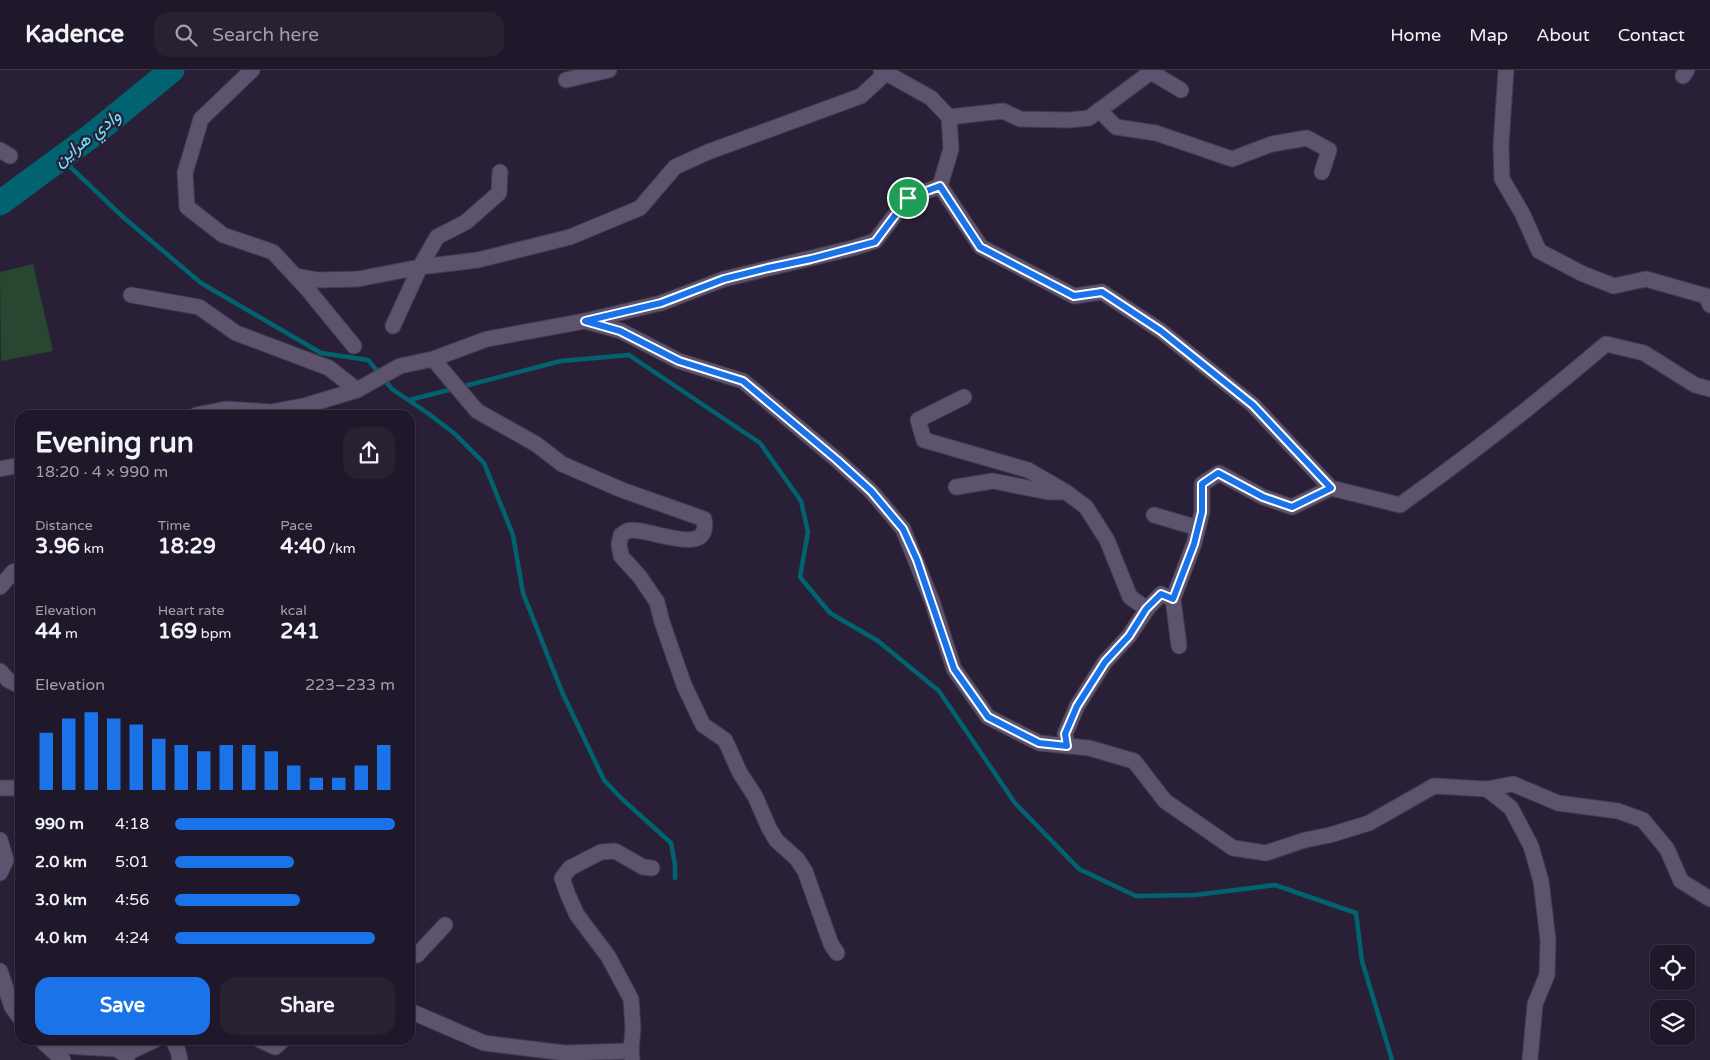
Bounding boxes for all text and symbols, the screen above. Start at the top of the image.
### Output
search box [154,12,504,57]
text: Kadence [25,20,124,49]
icon: search [172,21,200,49]
text: Search here [212,24,319,46]
text: Home [1390,24,1441,46]
text: Map [1469,24,1508,46]
text: About [1536,24,1590,46]
text: Contact [1618,24,1685,46]
water label: وادي هراين [49,105,128,174]
pin [887,177,929,219]
icon: arrive [894,184,922,212]
text: Evening run [35,426,194,460]
button: share [343,427,395,479]
text: 18:20 · 4 × 990 m [35,462,168,482]
text: Distance [35,517,93,534]
text: Time [158,517,190,534]
text: Pace [280,517,313,534]
text: 3.96 [35,534,80,559]
text: 18:29 [158,534,216,559]
text: 4:40 [280,534,325,559]
text: km [80,540,104,557]
text: /km [325,540,356,557]
text: Elevation [35,602,96,619]
text: Heart rate [158,602,224,619]
text: kcal [280,602,307,619]
text: 44 [35,619,61,644]
text: 169 [158,619,197,644]
text: 241 [280,619,320,644]
text: m [61,625,78,642]
text: bpm [197,625,231,642]
text: Elevation [35,675,105,695]
text: 223–233 m [305,675,395,695]
text: 990 m [35,814,84,834]
text: 4:18 [115,814,149,834]
text: 2.0 km [35,852,87,872]
text: 5:01 [115,852,149,872]
text: 3.0 km [35,890,87,910]
text: 4:56 [115,890,149,910]
text: 4.0 km [35,928,87,948]
text: 4:24 [115,928,149,948]
map controls [1650,945,1695,1045]
button: locate [1650,945,1695,990]
button: Save [35,977,210,1035]
button: Share [220,977,395,1035]
button: layers [1650,1000,1695,1045]

